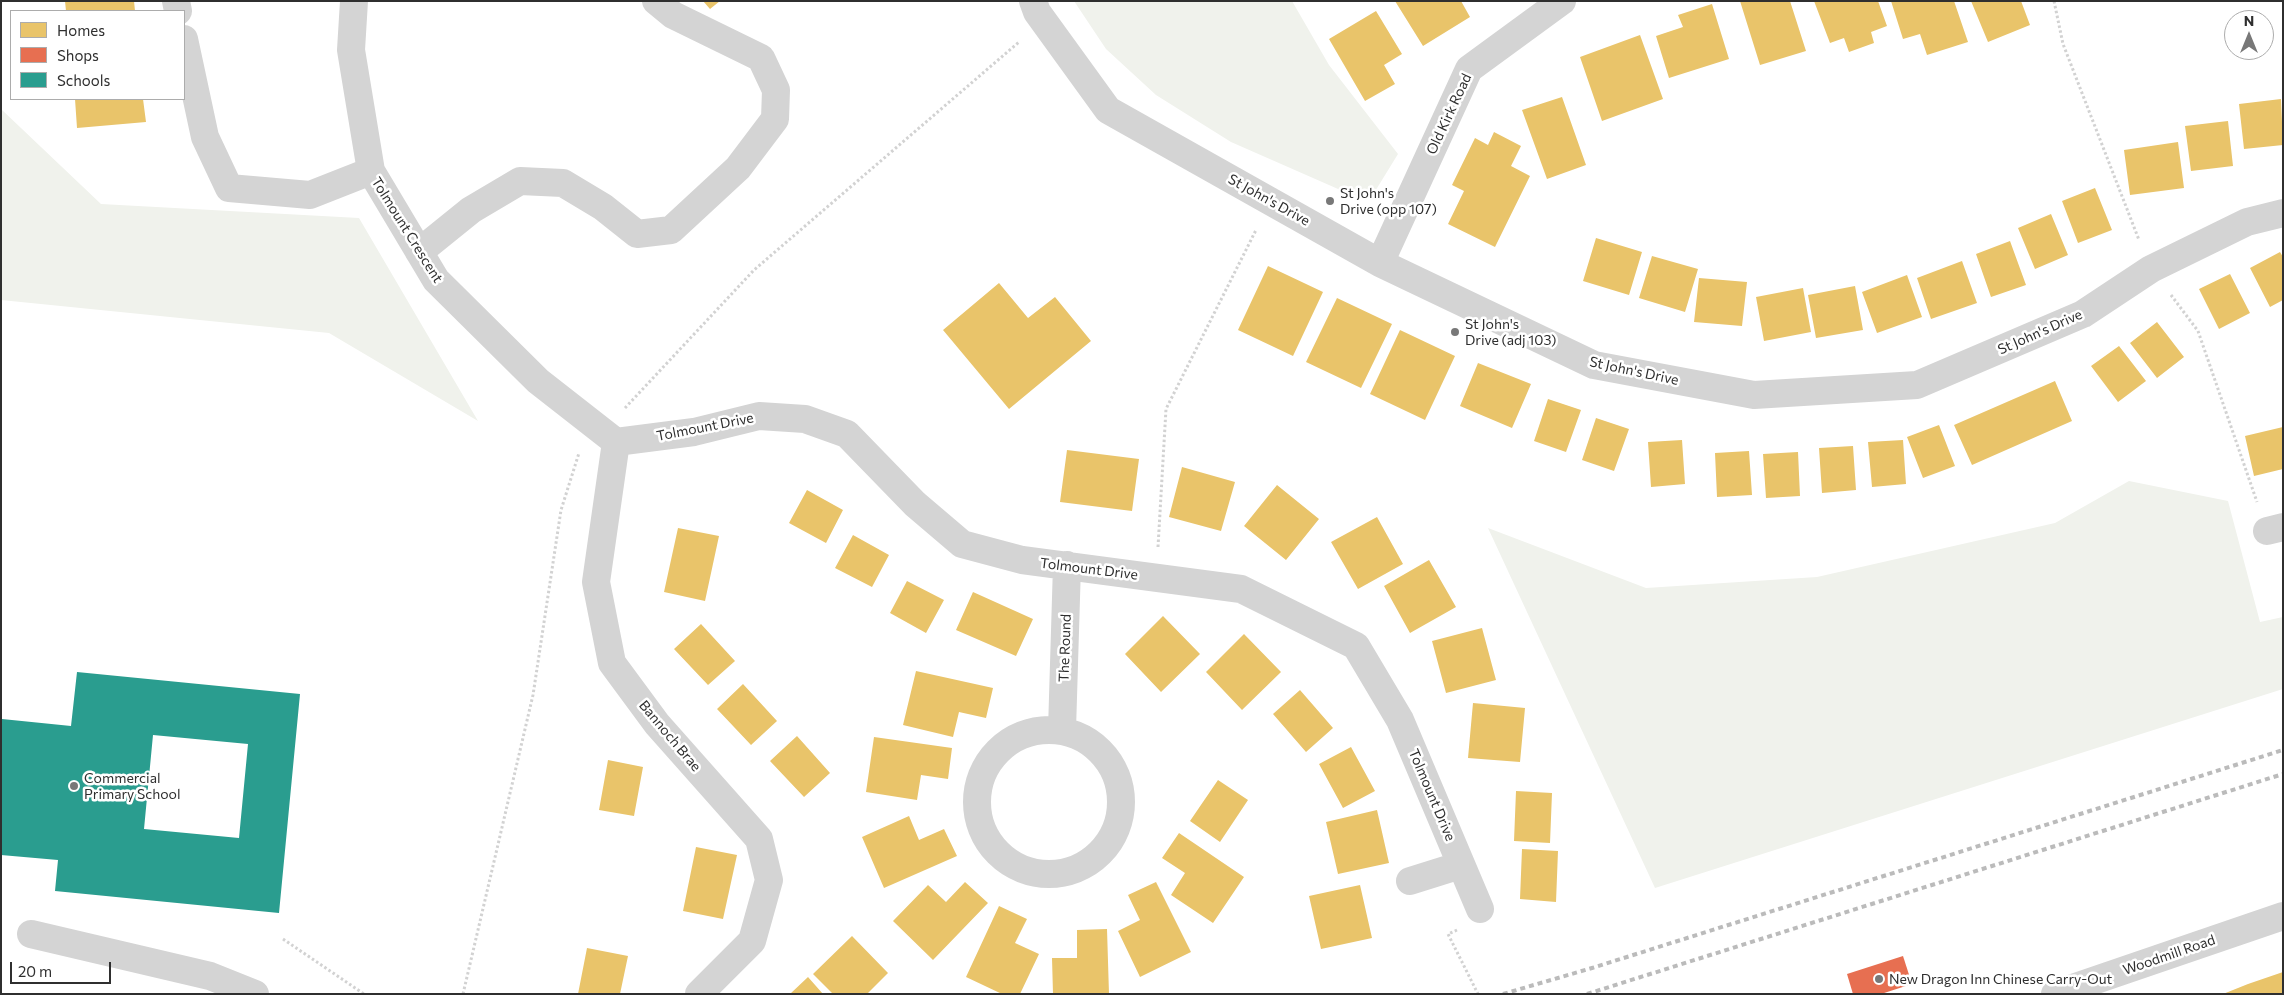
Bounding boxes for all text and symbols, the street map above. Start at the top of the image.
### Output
legend [10,10,185,100]
north arrow [2224,10,2274,60]
text: N [2244,12,2254,29]
text: Homes [57,21,105,39]
text: Shops [57,46,99,64]
text: Schools [57,71,110,89]
street label: Old Kirk Road [1423,71,1475,157]
street label: St John's Drive [1225,171,1313,229]
street label: Tolmount Crescent [368,174,446,286]
place label: St John's Drive (opp 107) [1340,185,1437,218]
marker: St John's Drive (opp 107) [1324,195,1336,207]
street label: St John's Drive [1995,306,2085,358]
place label: St John's Drive (adj 103) [1465,316,1556,348]
marker: St John's Drive (adj 103) [1449,326,1461,338]
street label: St John's Drive [1588,353,1680,389]
street label: Tolmount Drive [655,409,755,445]
street label: Tolmount Drive [1039,555,1139,583]
street label: The Round [1055,614,1075,682]
street label: Bannoch Brae [635,697,705,775]
street label: Tolmount Drive [1405,746,1459,844]
place label: Commercial Primary School [84,770,180,802]
marker: Commercial Primary School [68,780,80,792]
street label: Woodmill Road [2121,931,2217,979]
scale bar [12,952,114,984]
text: 20 m [18,962,52,980]
place label: New Dragon Inn Chinese Carry-Out [1889,971,2112,987]
marker: New Dragon Inn Chinese Carry-Out [1873,973,1885,985]

